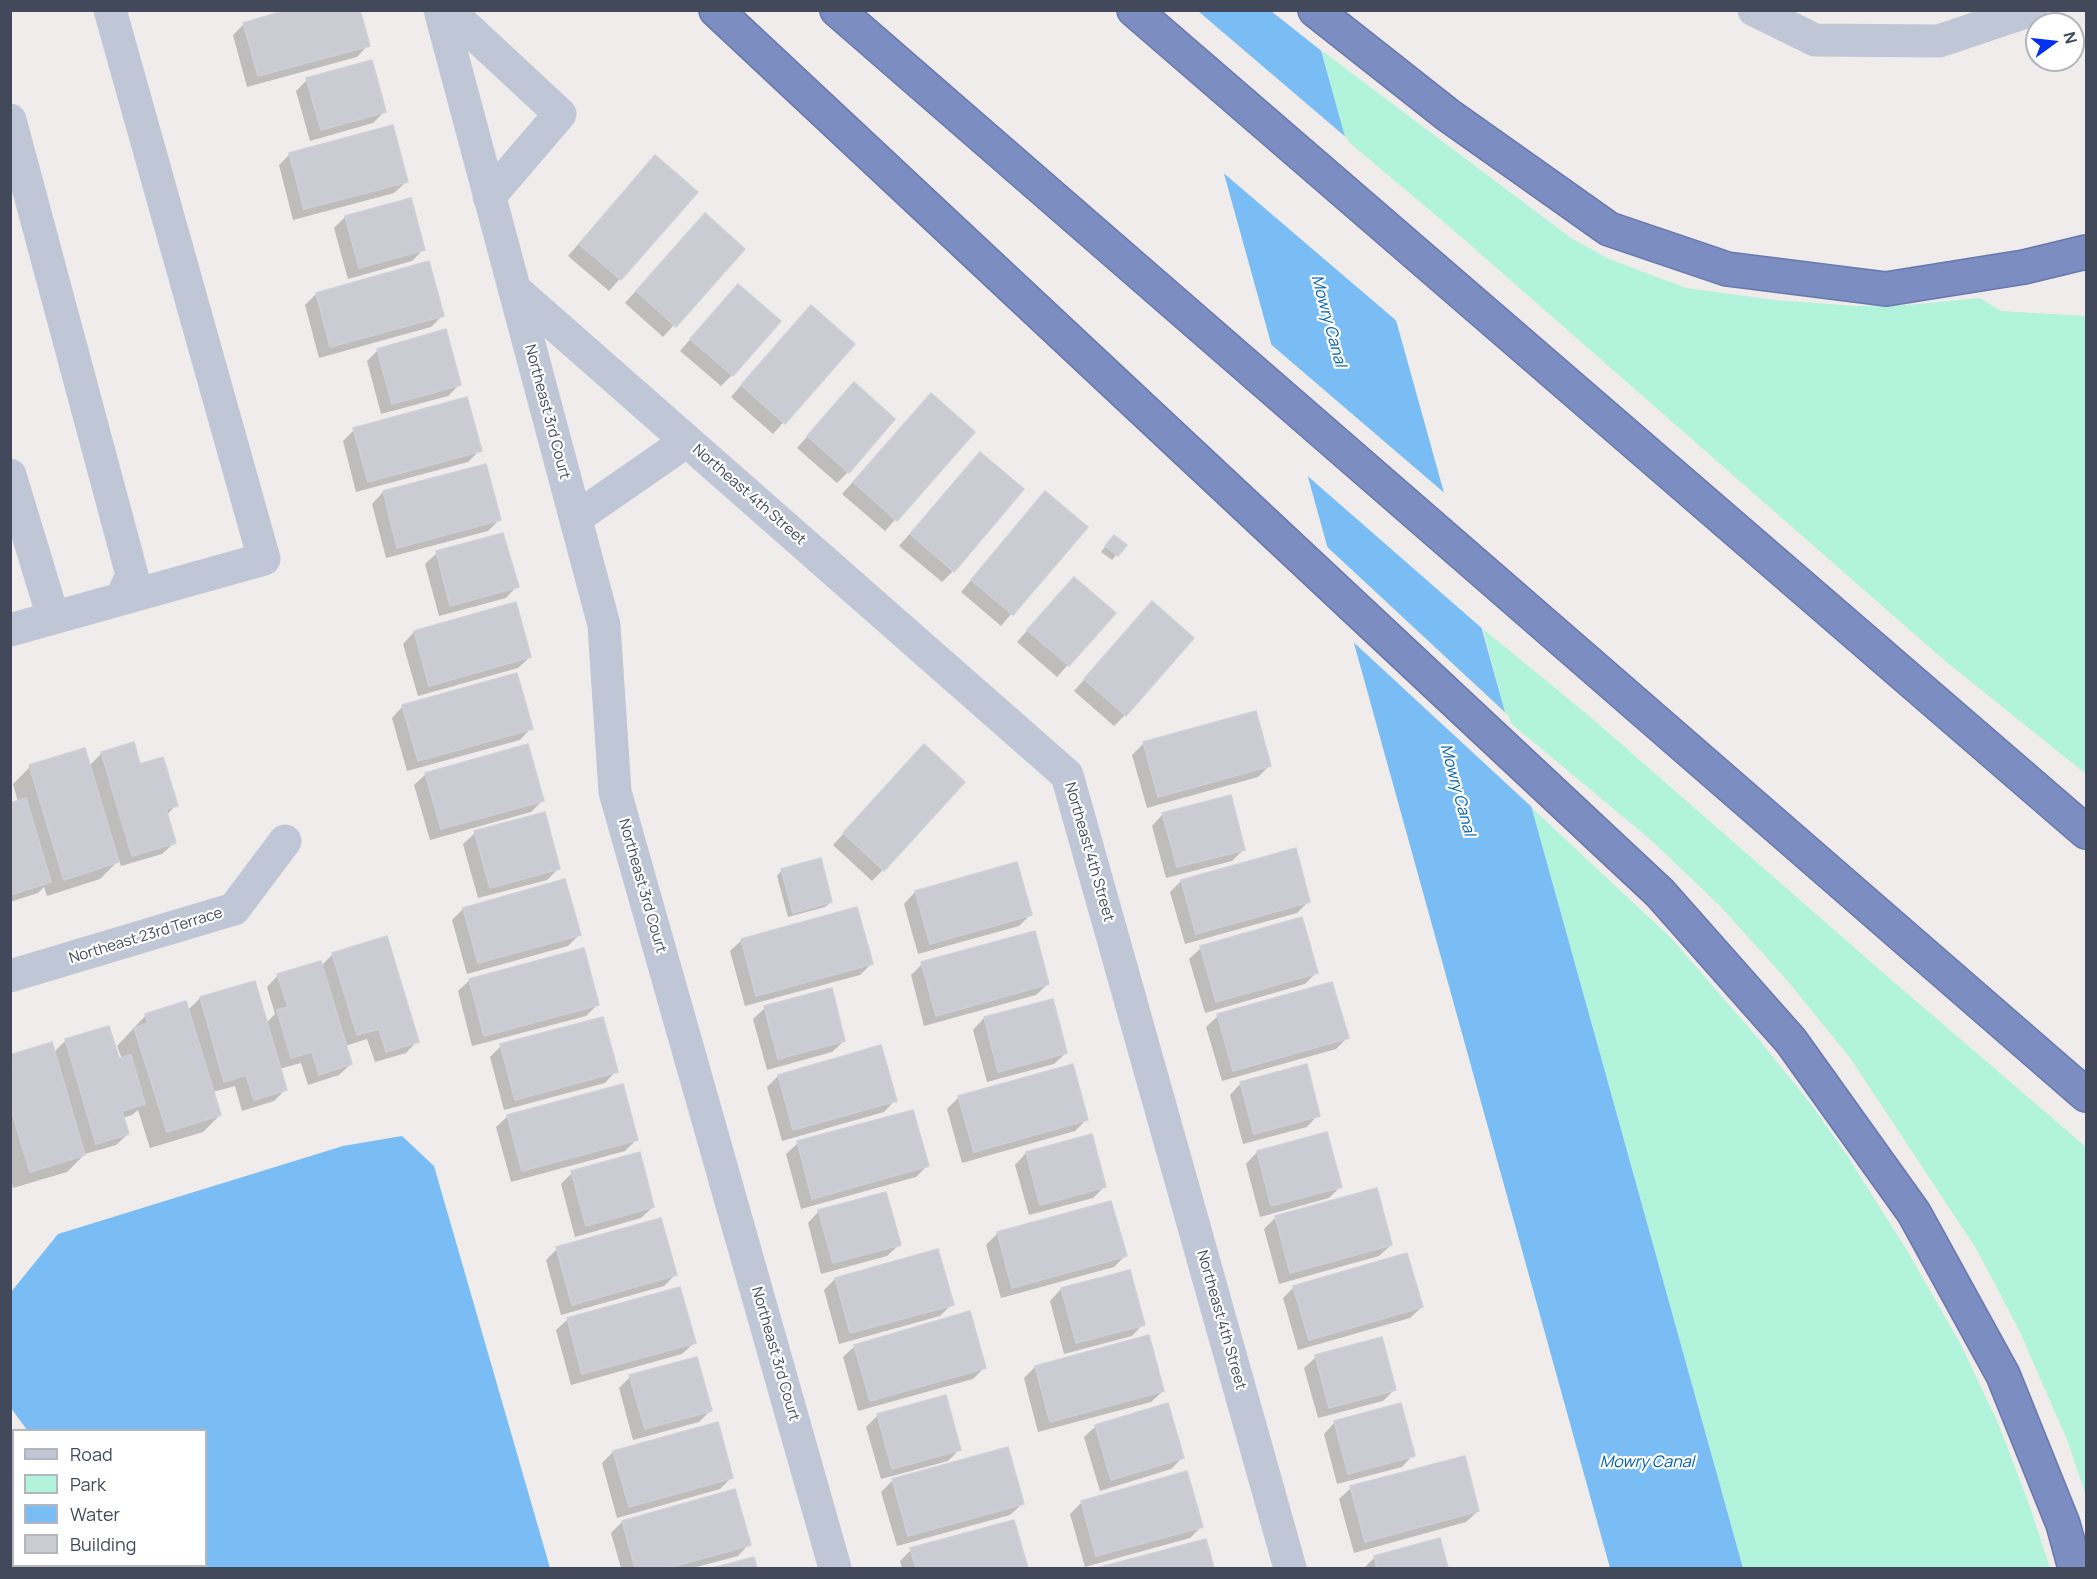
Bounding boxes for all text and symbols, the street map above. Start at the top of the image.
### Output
north arrow [2025,12,2085,72]
text: N [2058,29,2083,46]
water label: Mowry Canal [1306,273,1350,369]
street label: Northeast 3rd Court [520,343,574,481]
street label: Northeast 4th Street [689,441,809,549]
water label: Mowry Canal [1435,742,1479,838]
street label: Northeast 4th Street [1060,780,1118,924]
street label: Northeast 3rd Court [614,817,670,955]
street label: Northeast 23rd Terrace [67,904,225,968]
street label: Northeast 4th Street [1192,1248,1250,1392]
street label: Northeast 3rd Court [747,1285,803,1423]
legend [12,1429,207,1567]
text: Road [70,1442,113,1466]
water label: Mowry Canal [1600,1453,1694,1473]
text: Park [70,1472,106,1496]
text: Water [70,1502,120,1526]
text: Building [70,1532,136,1556]

